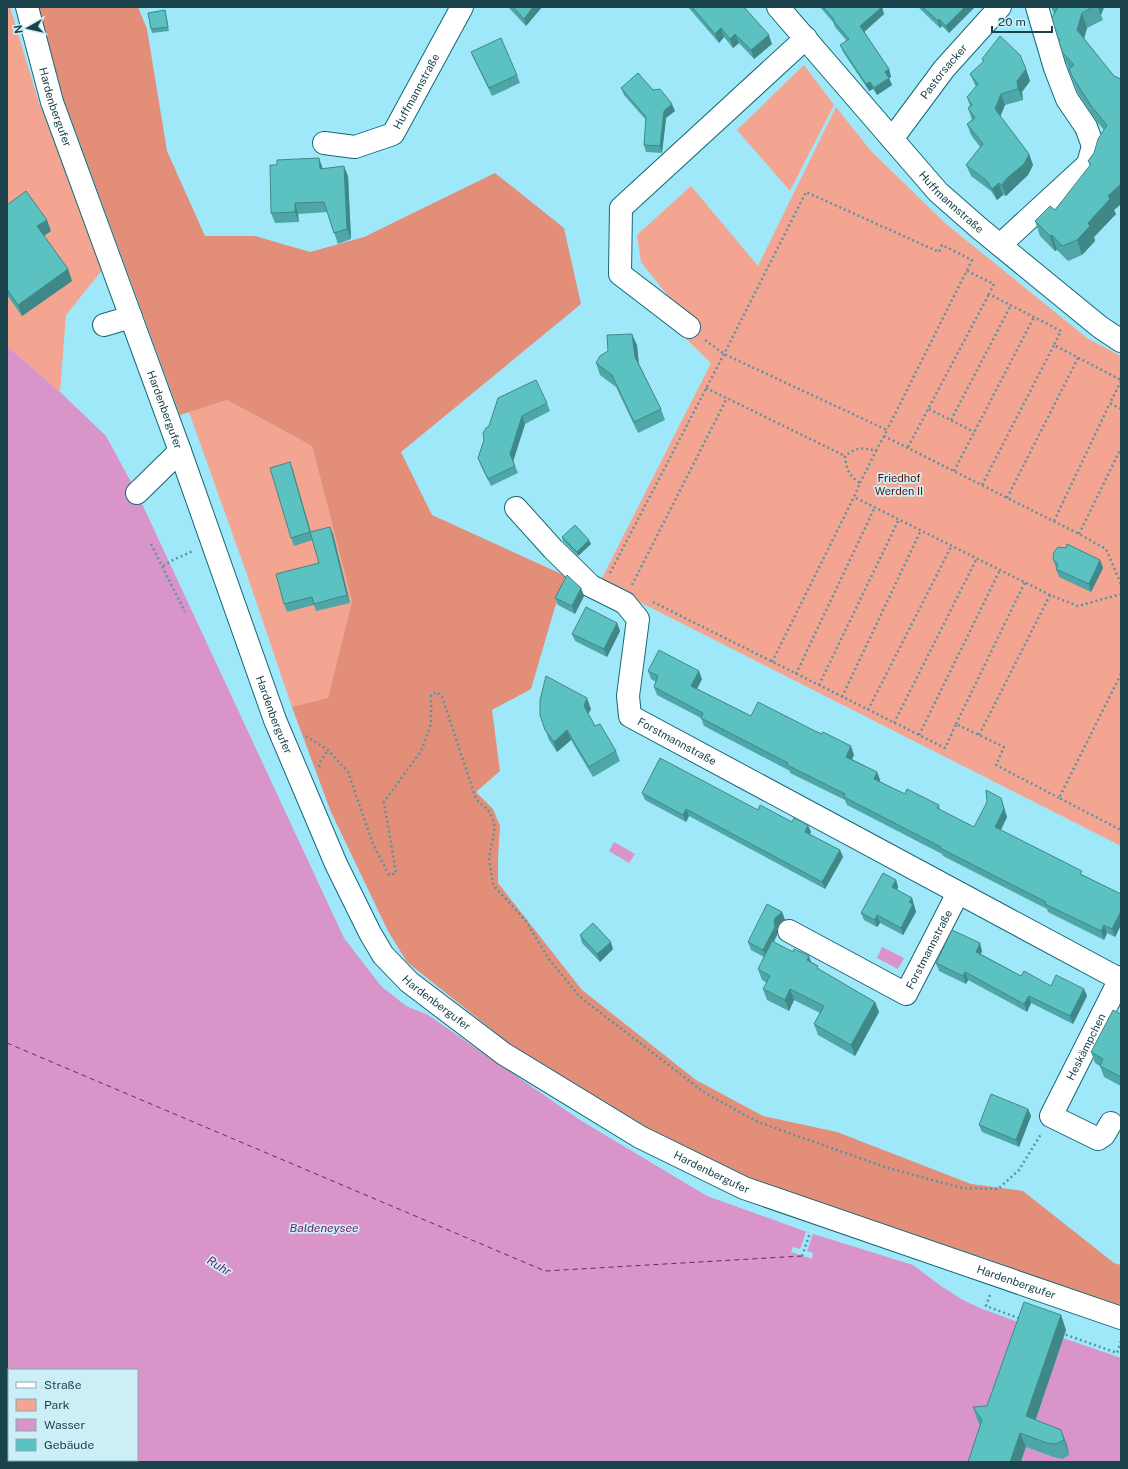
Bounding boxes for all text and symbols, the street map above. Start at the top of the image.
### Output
north arrow [8,8,48,48]
scale bar [992,8,1052,34]
text: 20 m [998,15,1026,29]
text: N [12,24,25,34]
street label: Pastorsacker [918,42,969,101]
street label: Huffmannstraße [391,51,442,131]
street label: Hardenbergufer [37,66,74,148]
street label: Huffmannstraße [917,169,986,235]
street label: Hardenbergufer [145,369,185,451]
park label: Friedhof Werden II [875,472,923,497]
street label: Hardenbergufer [254,674,295,756]
street label: Forstmannstraße [636,715,718,767]
street label: Forstmannstraße [904,908,954,991]
street label: Hardenbergufer [400,973,473,1033]
street label: Heskämpchen [1064,1011,1108,1082]
street label: Hardenbergufer [672,1149,751,1195]
water label: Baldeneysee [290,1221,359,1235]
water label: Ruhr [204,1253,234,1279]
street label: Hardenbergufer [975,1263,1057,1301]
legend [8,1369,138,1461]
text: Straße [44,1378,82,1392]
text: Park [44,1398,70,1412]
text: Wasser [44,1418,85,1432]
text: Gebäude [44,1438,94,1452]

